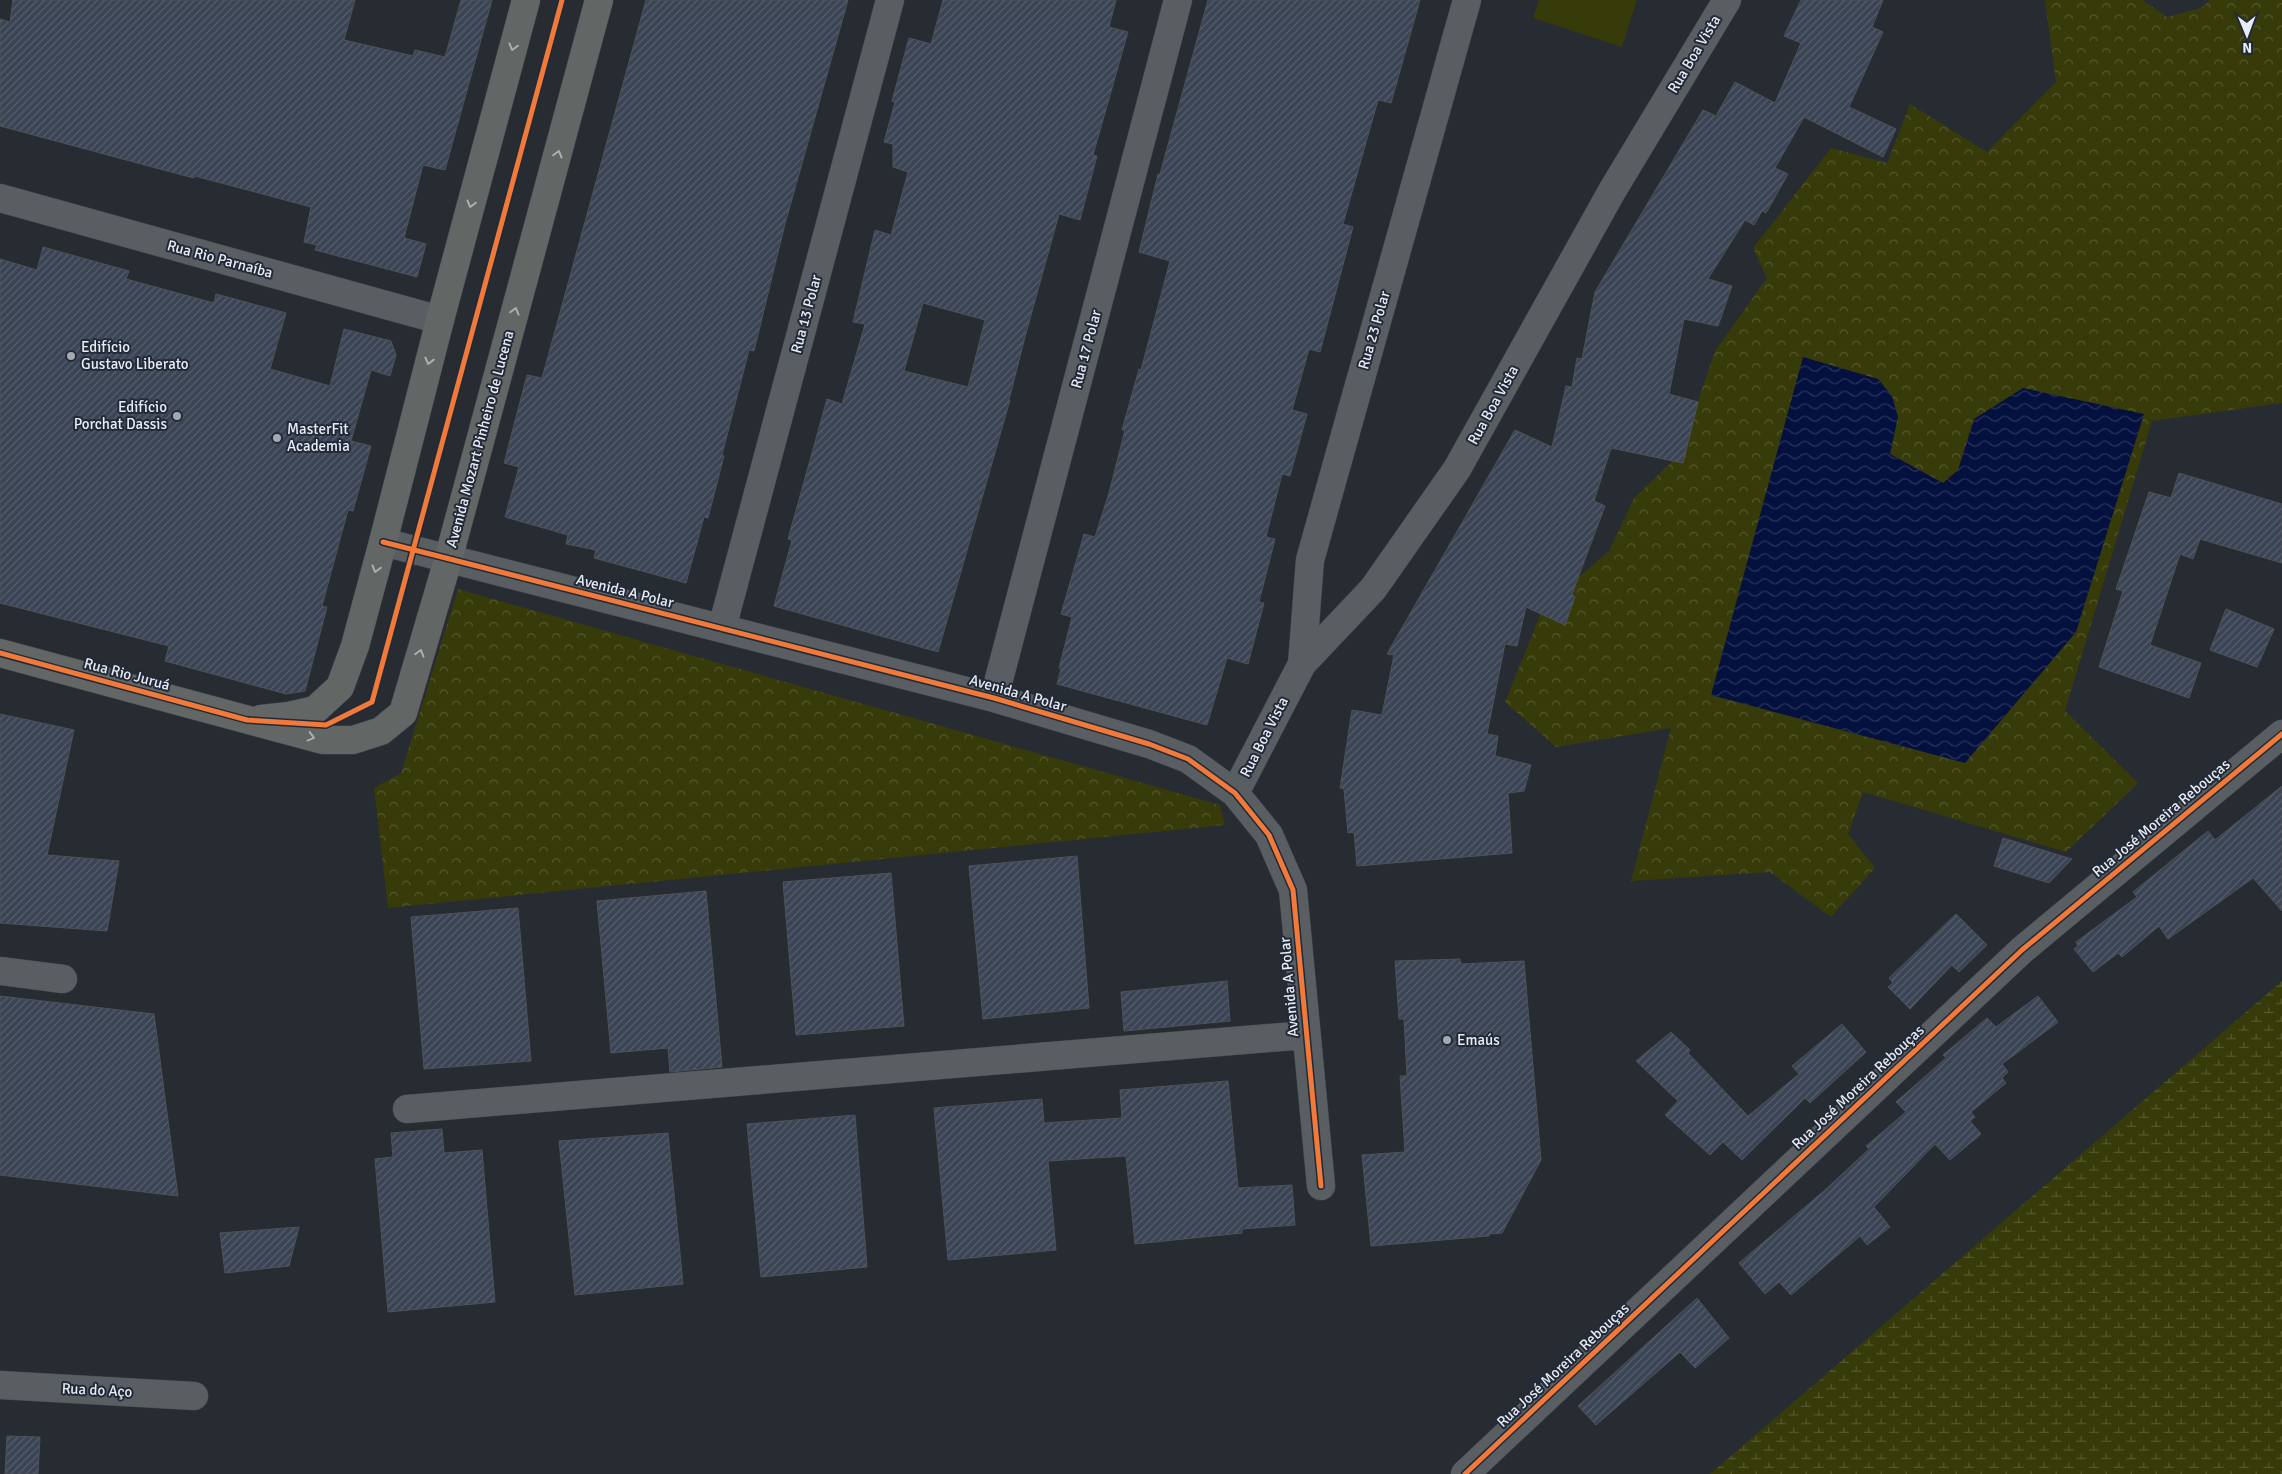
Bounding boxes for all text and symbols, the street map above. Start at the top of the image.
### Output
north arrow [2222,10,2272,60]
street label: Rua Boa Vista [1664,12,1724,96]
text: N [2242,39,2252,56]
one-way arrow [508,43,519,52]
one-way arrow [552,150,562,158]
one-way arrow [466,200,477,208]
street label: Rua Rio Parnaíba [165,236,275,282]
street label: Rua 13 Polar [787,272,825,355]
street label: Rua 23 Polar [1354,288,1394,371]
one-way arrow [510,307,520,315]
street label: Rua 17 Polar [1067,307,1105,390]
street label: Avenida Mozart Pinheiro de Lucena [442,328,518,550]
place label: Edifício Gustavo Liberato [81,338,189,373]
marker: Edifício Gustavo Liberato [65,350,77,362]
one-way arrow [425,357,435,365]
street label: Rua Boa Vista [1464,362,1522,448]
place label: Edifício Porchat Dassis [74,398,167,433]
marker: Edifício Porchat Dassis [171,410,183,422]
place label: MasterFit Academia [287,420,350,455]
marker: MasterFit Academia [271,432,283,444]
one-way arrow [371,565,381,573]
street label: Avenida A Polar [574,570,676,612]
one-way arrow [415,649,425,657]
street label: Rua Rio Juruá [82,654,172,694]
street label: Avenida A Polar [967,671,1069,716]
street label: Rua Boa Vista [1236,694,1292,780]
one-way arrow [307,731,316,742]
street label: Rua José Moreira Rebouças [2089,755,2234,881]
street label: Avenida A Polar [1276,936,1302,1038]
street label: Rua José Moreira Rebouças [1788,1021,1928,1153]
place label: Emaús [1457,1031,1500,1049]
marker: Emaús [1441,1034,1453,1046]
street label: Rua José Moreira Rebouças [1493,1299,1633,1431]
street label: Rua do Aço [61,1379,133,1401]

